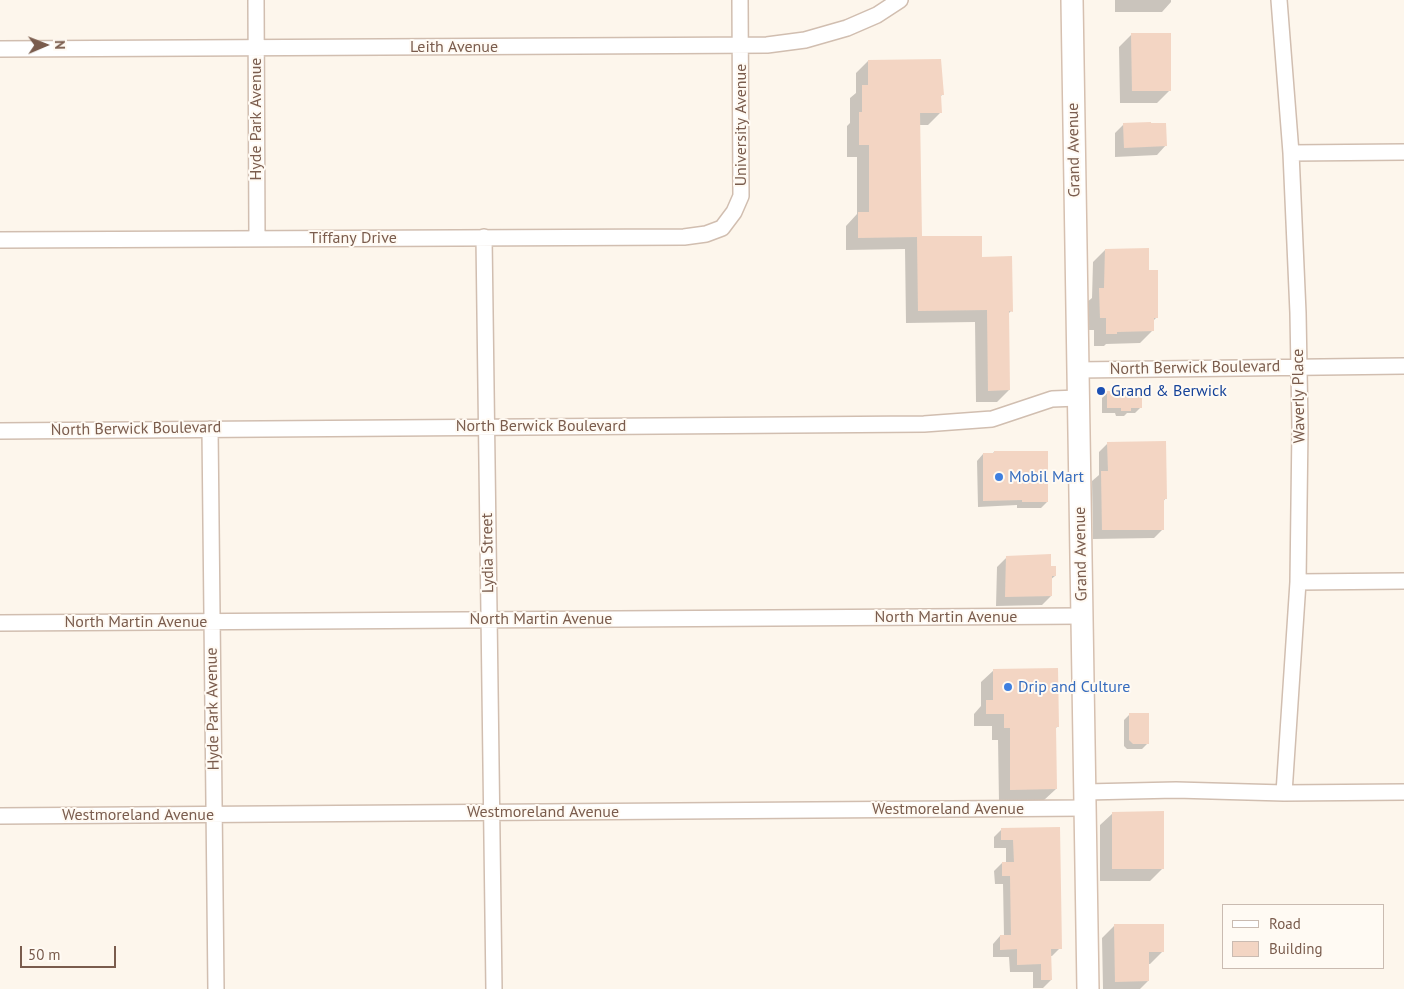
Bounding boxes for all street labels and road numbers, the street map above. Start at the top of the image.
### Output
street label: Leith Avenue [410,37,498,57]
street label: Hyde Park Avenue [246,58,266,180]
street label: University Avenue [731,64,751,186]
street label: Grand Avenue [1064,102,1084,198]
street label: Tiffany Drive [309,228,397,248]
street label: Waverly Place [1289,349,1309,443]
street label: North Berwick Boulevard [1110,357,1280,379]
street label: North Berwick Boulevard [456,416,626,436]
street label: North Berwick Boulevard [51,418,221,440]
street label: Grand Avenue [1071,506,1091,602]
street label: Lydia Street [478,513,498,593]
street label: North Martin Avenue [875,607,1017,627]
street label: North Martin Avenue [470,609,612,629]
street label: North Martin Avenue [65,612,207,632]
street label: Hyde Park Avenue [202,647,224,771]
street label: Westmoreland Avenue [872,799,1024,819]
street label: Westmoreland Avenue [467,802,619,822]
street label: Westmoreland Avenue [62,805,214,825]

